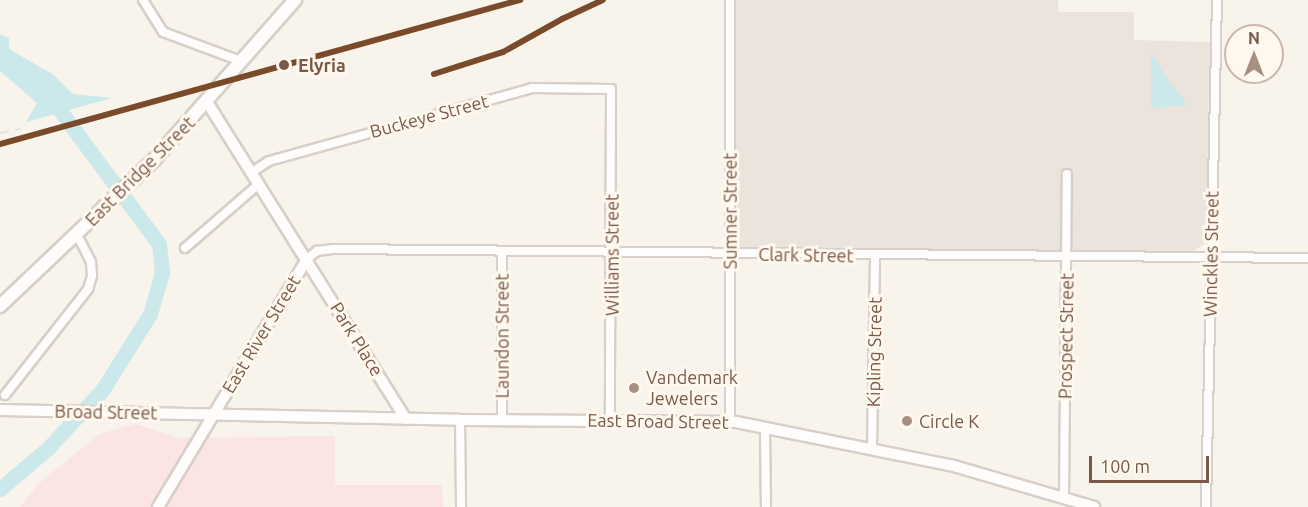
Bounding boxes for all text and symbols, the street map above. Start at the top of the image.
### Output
north arrow [1224,24,1284,84]
text: N [1248,29,1260,47]
place label: Elyria [298,54,346,76]
marker: Elyria [275,56,293,74]
street label: Buckeye Street [367,90,491,142]
street label: East Bridge Street [81,112,199,230]
street label: Sumner Street [719,153,741,269]
street label: Winckles Street [1199,191,1223,317]
street label: Williams Street [601,194,623,316]
street label: Clark Street [758,243,854,267]
street label: East River Street [217,271,305,397]
street label: Prospect Street [1054,273,1078,399]
street label: Laundon Street [491,274,513,398]
street label: Kipling Street [862,297,886,407]
street label: Park Place [326,298,388,380]
place label: Vandemark Jewelers [646,367,738,410]
marker: Vandemark Jewelers [627,381,641,395]
street label: Broad Street [54,400,158,424]
street label: East Broad Street [587,409,729,433]
place label: Circle K [919,410,979,432]
marker: Circle K [900,414,914,428]
scale bar [1092,444,1212,482]
text: 100 m [1100,456,1150,476]

